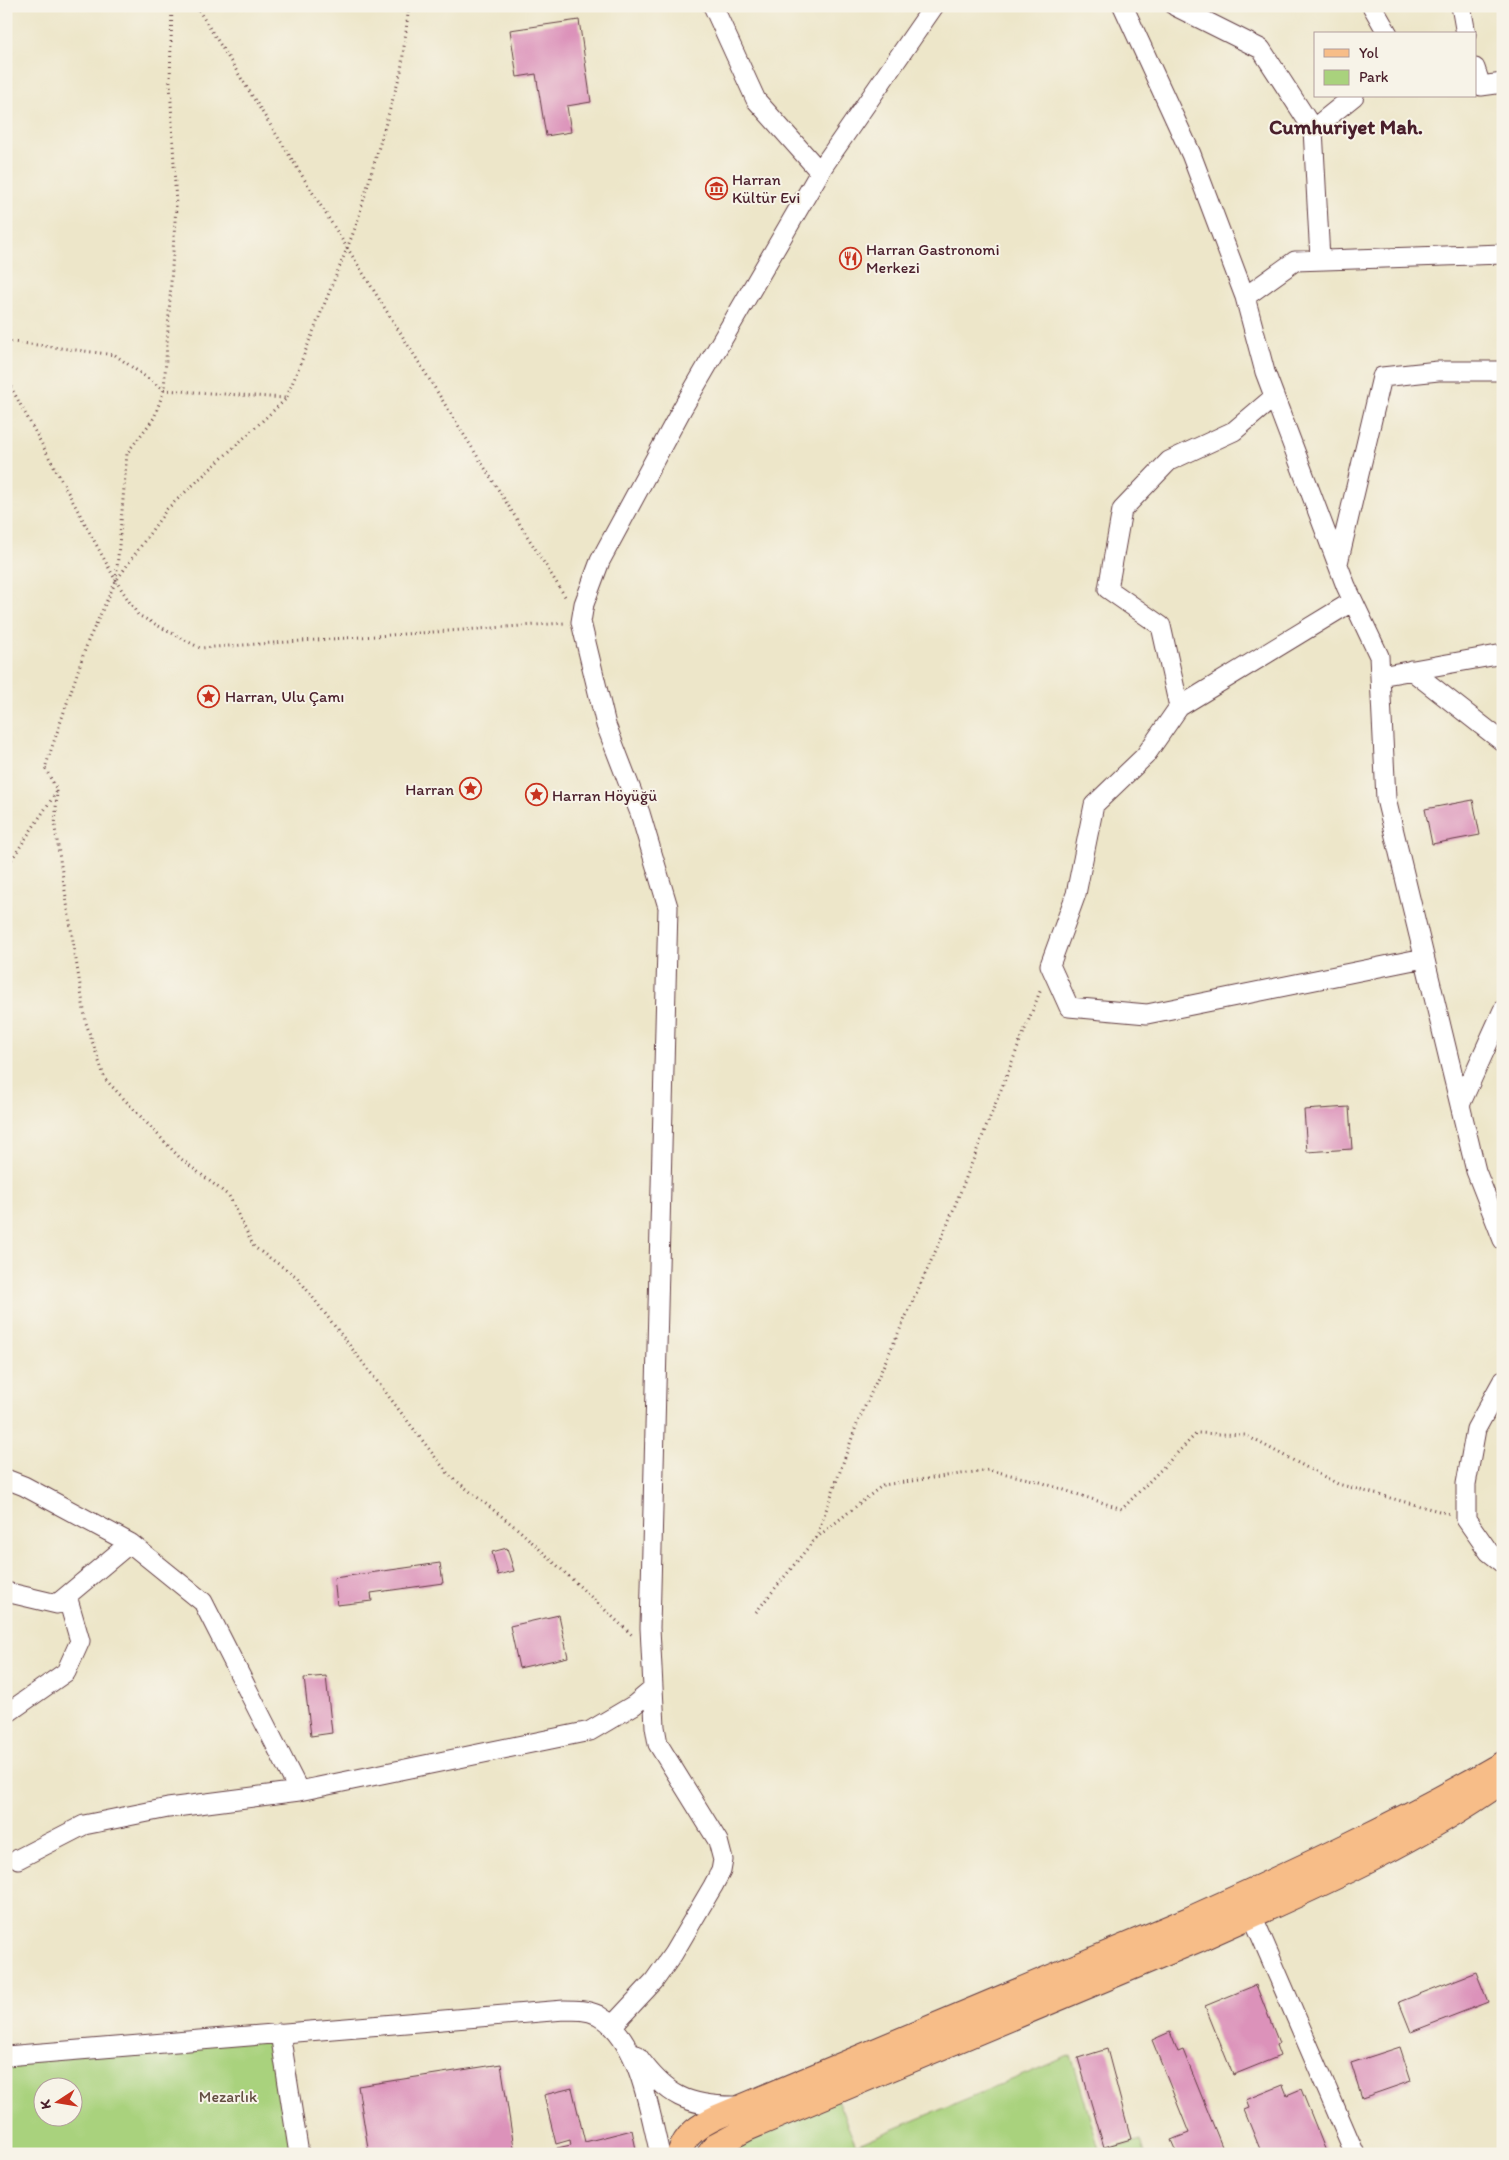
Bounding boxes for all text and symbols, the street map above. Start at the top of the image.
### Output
legend [1314,32,1476,98]
text: Yol [1359,44,1379,62]
text: Park [1359,68,1389,86]
district label: Cumhuriyet Mah. [1269,114,1423,140]
place label: Harran Kültür Evi [732,170,800,207]
museum icon: Harran Kültür Evi [704,176,728,200]
place label: Harran Gastronomi Merkezi [866,240,999,277]
restaurant icon: Harran Gastronomi Merkezi [838,246,862,270]
place icon: Harran, Ulu Çamı [197,684,221,708]
place label: Harran, Ulu Çamı [225,687,344,706]
place icon: Harran [458,777,482,801]
place label: Harran [405,780,454,799]
place icon: Harran Höyüğü [524,783,548,807]
place label: Harran Höyüğü [552,786,657,805]
north arrow [32,2078,82,2128]
park label: Mezarlık [199,2087,258,2106]
text: K [36,2097,55,2111]

